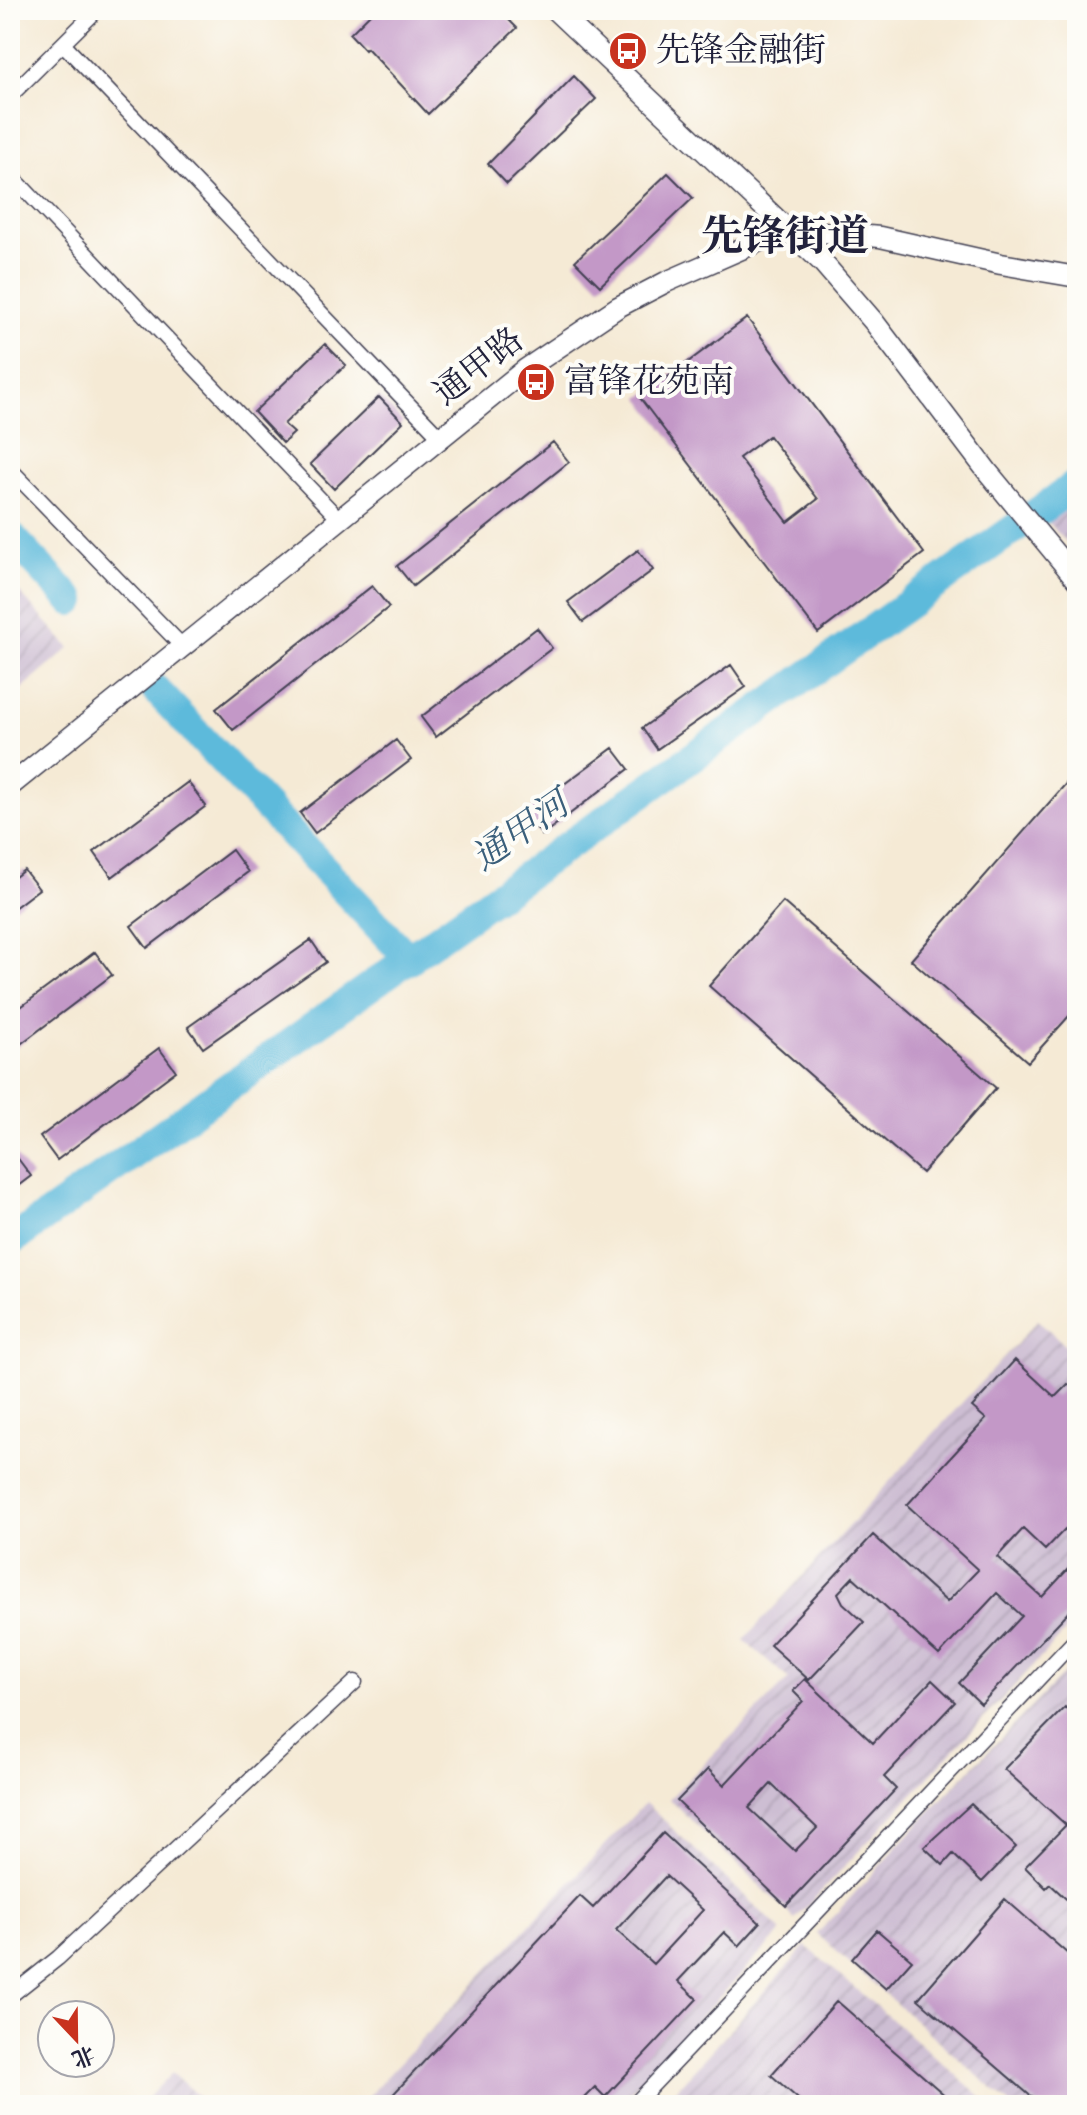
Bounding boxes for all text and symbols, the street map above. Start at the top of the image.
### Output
bus stop icon: 先锋金融街 [607,30,649,72]
place label: 先锋金融街 [656,30,826,72]
district label: 先锋街道 [701,212,869,264]
street label: 通甲路 [426,319,532,415]
bus stop icon: 富锋花苑南 [515,361,557,403]
place label: 富锋花苑南 [564,361,734,403]
water label: 通甲河 [464,779,583,881]
north arrow [36,1999,116,2079]
text: 北 [68,2040,98,2073]

